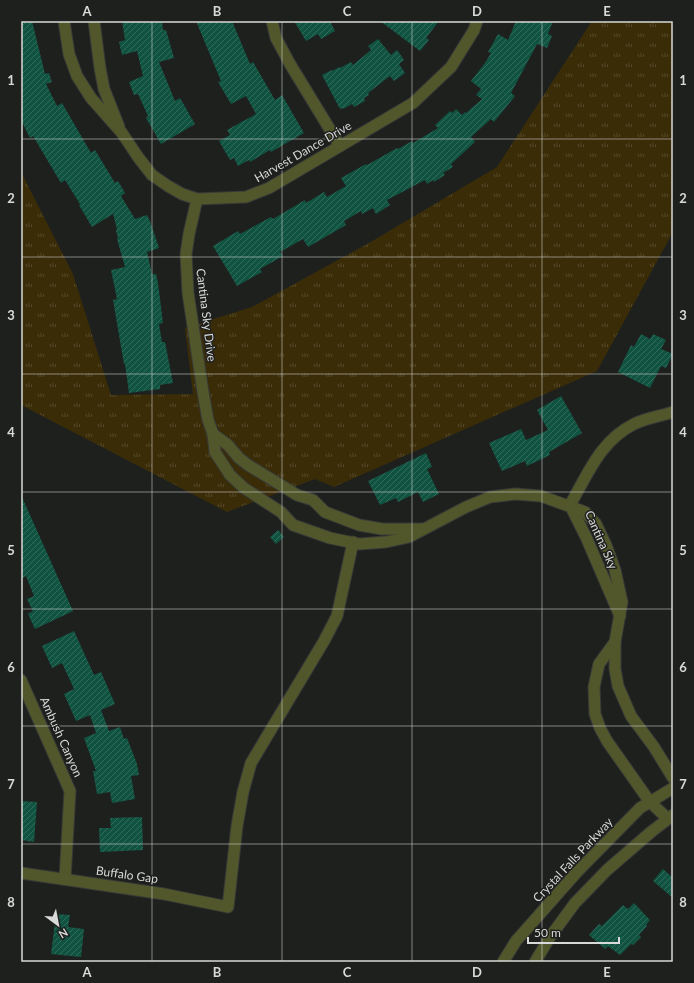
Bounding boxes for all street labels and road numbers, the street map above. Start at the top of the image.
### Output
street label: Harvest Dance Drive [252,118,354,185]
street label: Cantina Sky Drive [193,267,220,362]
street label: Cantina Sky [582,508,621,572]
street label: Ambush Canyon [37,694,86,779]
street label: Crystal Falls Parkway [529,814,616,905]
street label: Buffalo Gap [95,863,159,886]

